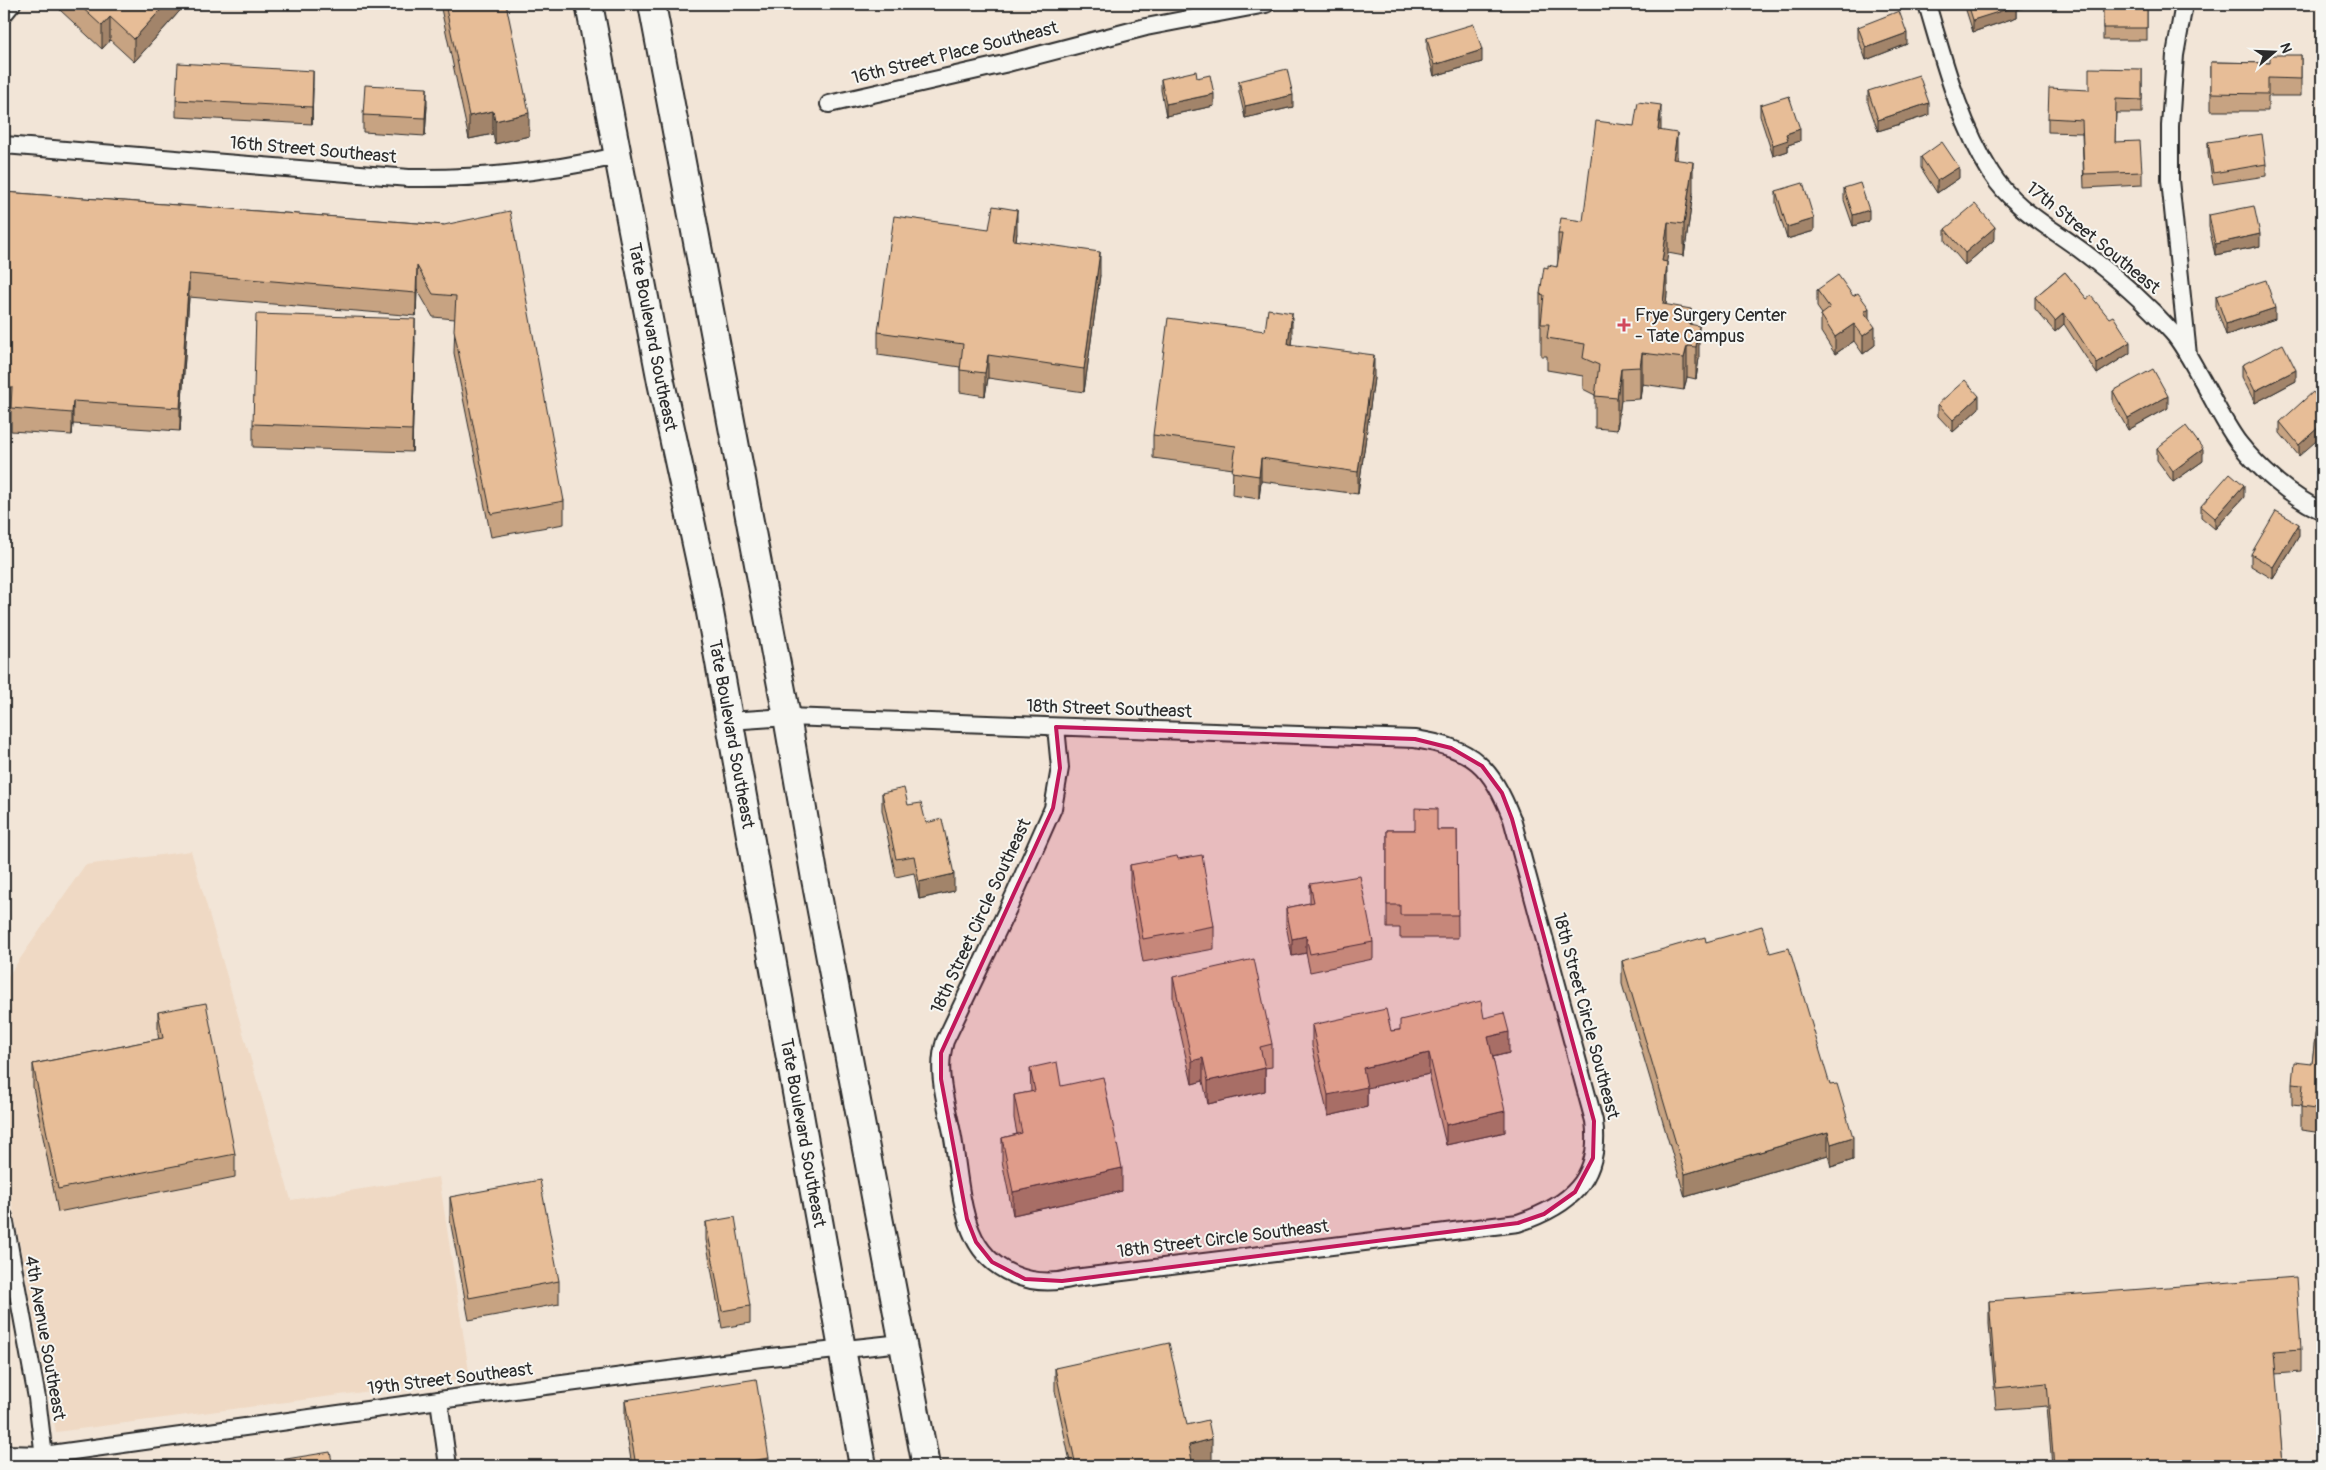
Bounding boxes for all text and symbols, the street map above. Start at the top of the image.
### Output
street label: 16th Street Place Southeast [849,16,1061,90]
north arrow [2248,28,2298,78]
text: N [2276,41,2295,55]
street label: 16th Street Southeast [229,131,398,169]
street label: 17th Street Southeast [2021,177,2165,300]
street label: Tate Boulevard Southeast [623,241,683,434]
place label: Frye Surgery Center - Tate Campus [1635,304,1787,348]
marker: Frye Surgery Center - Tate Campus [1617,318,1631,332]
street label: Tate Boulevard Southeast [704,638,760,831]
street label: 18th Street Southeast [1026,695,1193,723]
street label: 18th Street Circle Southeast [926,814,1037,1017]
street label: 18th Street Circle Southeast [1547,910,1625,1122]
street label: Tate Boulevard Southeast [775,1036,832,1230]
street label: 18th Street Circle Southeast [1116,1215,1331,1263]
street label: 4th Avenue Southeast [19,1254,71,1423]
street label: 19th Street Southeast [366,1357,535,1401]

